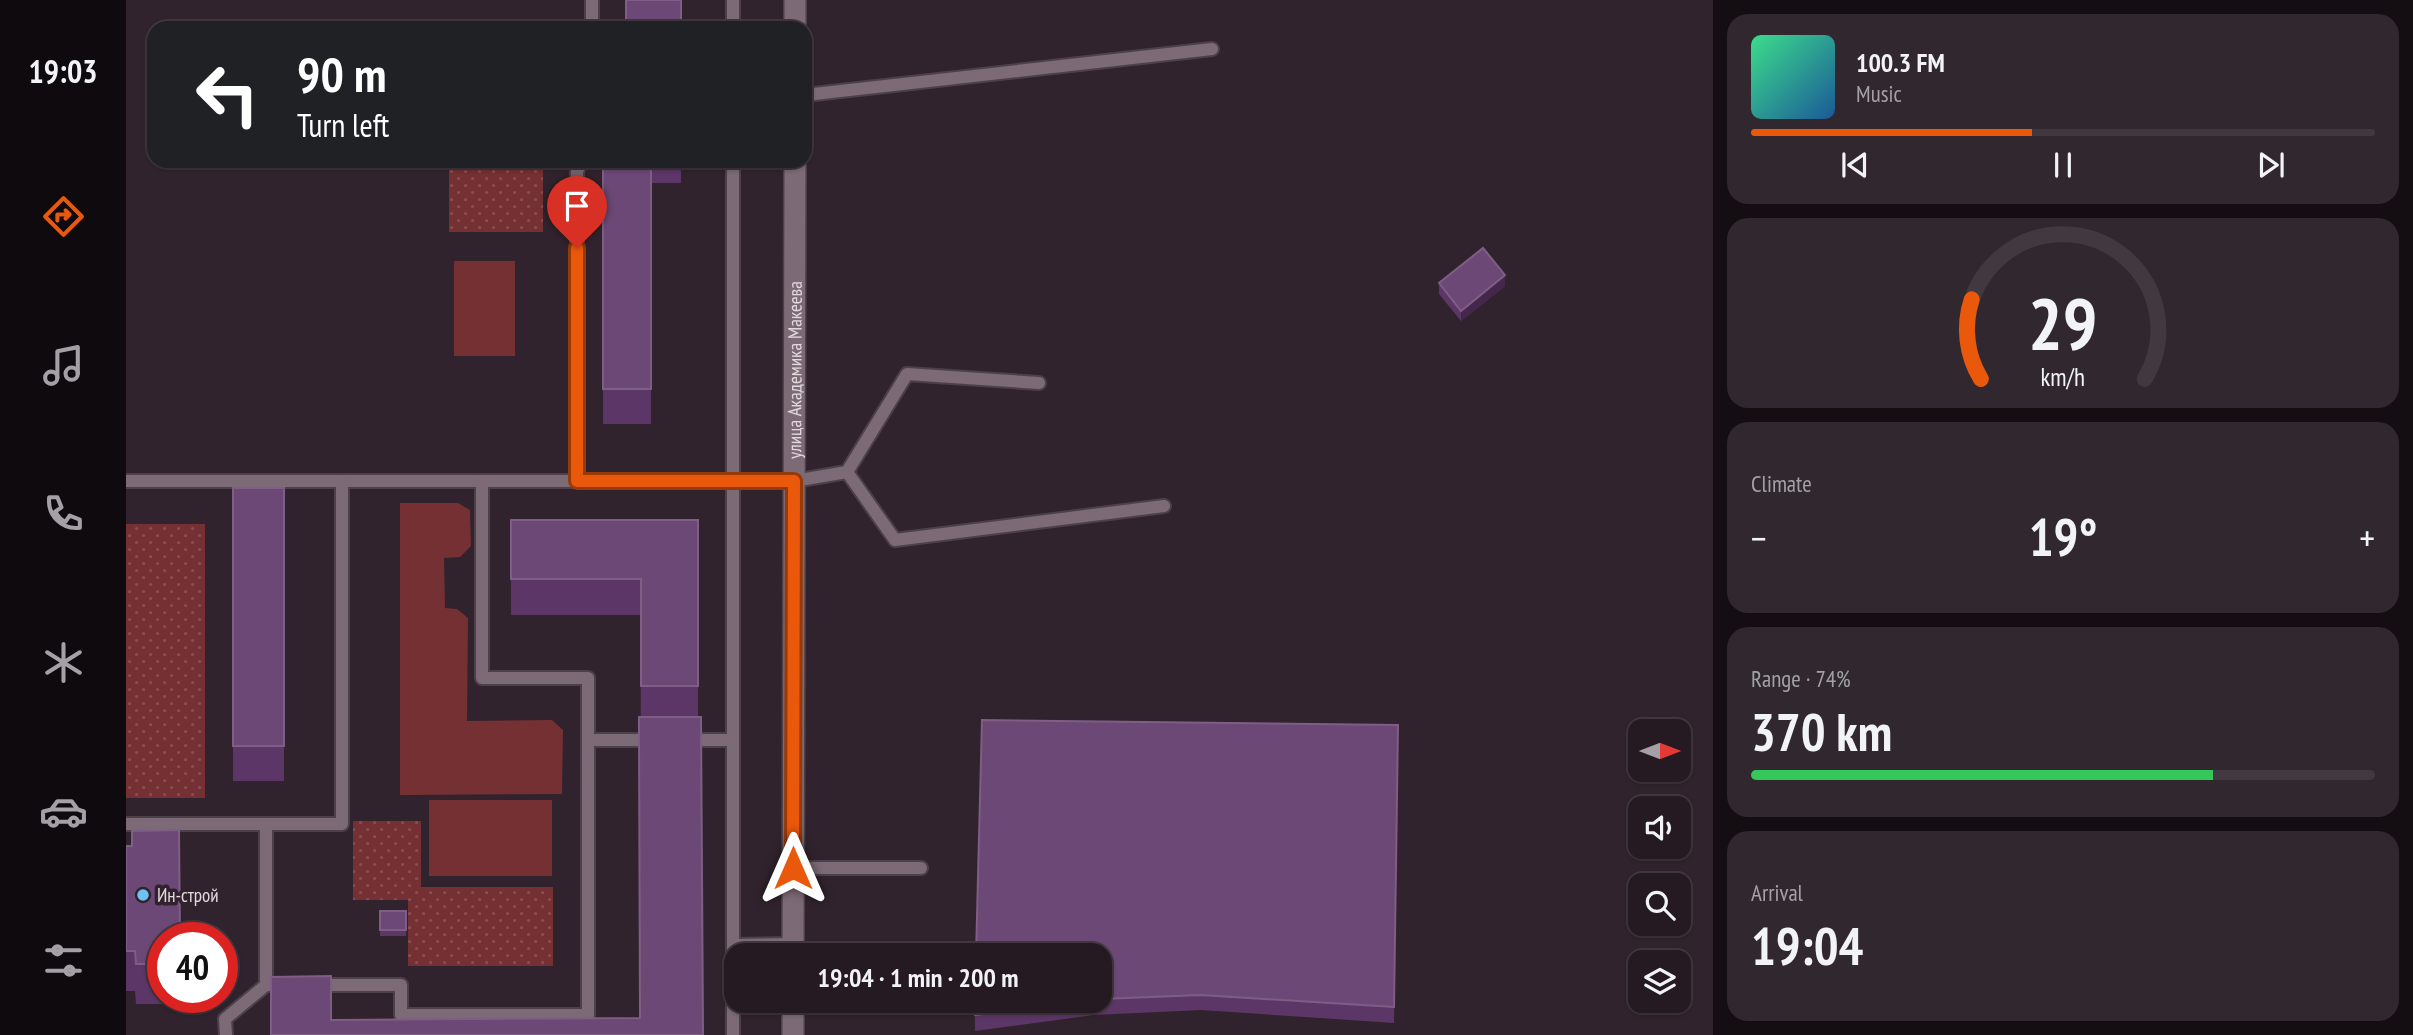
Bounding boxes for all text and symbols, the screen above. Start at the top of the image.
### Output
text: 90 m [297,42,386,106]
text: 100.3 FM [1856,46,1945,79]
icon: left [182,49,273,140]
text: 19:03 [28,50,98,92]
text: Music [1856,79,1902,108]
text: Turn left [297,104,389,146]
icon: previous [1836,146,1874,184]
icon: pause [2044,146,2082,184]
icon: next [2252,146,2290,184]
pin [547,176,607,248]
icon: arrive [558,187,596,225]
icon: directions [39,192,88,241]
text: 29 [2028,276,2098,370]
street label: улица Академика Макеева [782,281,807,459]
icon: music [39,341,88,390]
text: km/h [2041,361,2085,393]
text: Climate [1751,469,1812,498]
icon: phone [39,489,88,538]
text: 19° [2029,503,2097,570]
text: − [1751,513,1767,562]
text: + [2359,513,2375,562]
icon: climate [39,638,88,687]
text: Range · 74% [1751,664,1851,693]
text: 370 km [1751,698,1892,765]
north arrow [1628,719,1690,782]
map controls [1628,719,1691,1013]
icon: car [39,787,88,836]
button: sound [1628,796,1691,859]
position arrow [756,831,830,905]
button: search [1628,873,1691,936]
text: Arrival [1751,878,1803,907]
place label: Ин-строй [157,883,219,907]
marker: Ин-строй [135,887,151,903]
text: 19:04 [1751,912,1863,979]
speed limit sign: 40 [147,922,238,1013]
icon: filters [39,936,88,985]
button: layers [1628,950,1691,1013]
text: 19:04 · 1 min · 200 m [818,961,1018,994]

